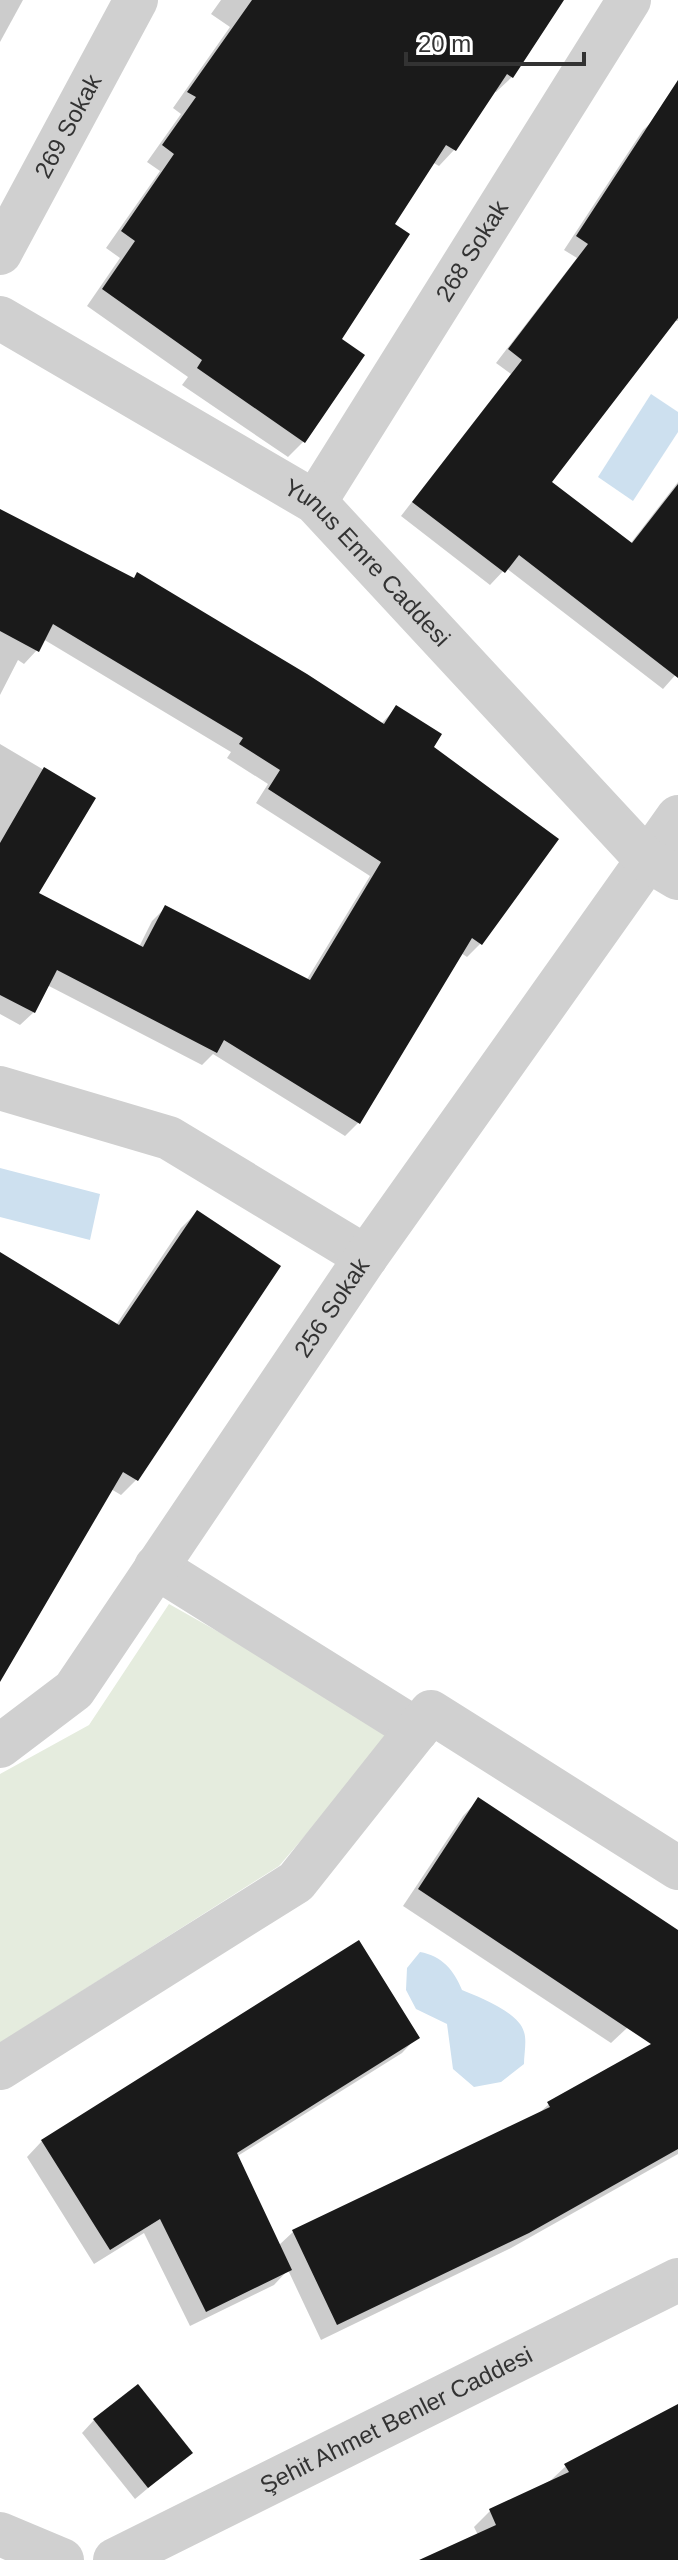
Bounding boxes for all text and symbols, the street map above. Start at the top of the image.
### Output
scale bar [406,16,584,66]
text: 20 m [418,30,471,57]
street label: 269 Sokak [29,69,107,182]
street label: 268 Sokak [430,195,514,306]
street label: Yunus Emre Caddesi [279,473,456,652]
street label: 256 Sokak [289,1252,375,1362]
street label: Şehit Ahmet Benler Caddesi [255,2341,536,2499]

